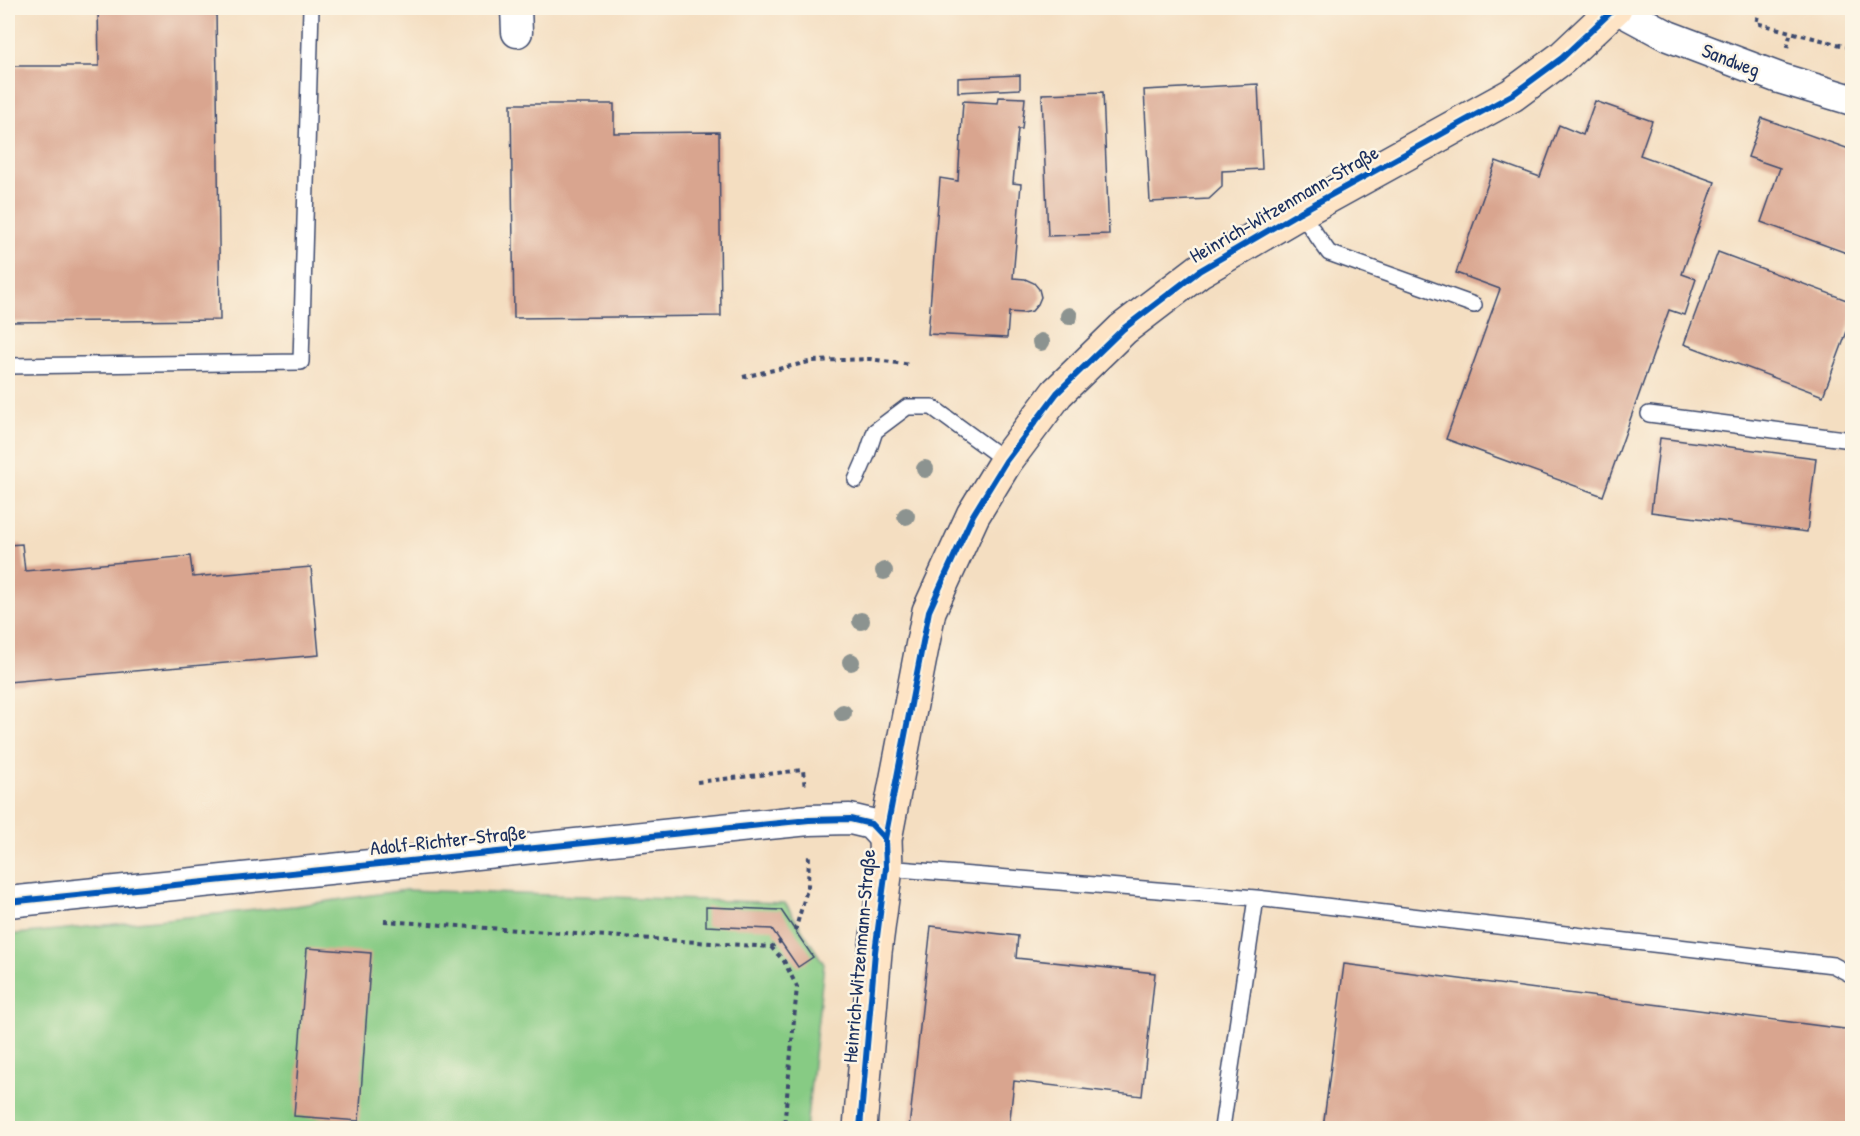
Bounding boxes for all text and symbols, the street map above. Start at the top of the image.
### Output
street label: Sandweg [1698,36,1764,83]
street label: Heinrich-Witzenmann-Straße [1184,138,1383,269]
street label: Adolf-Richter-Straße [369,818,527,861]
street label: Heinrich-Witzenmann-Straße [836,848,881,1064]

